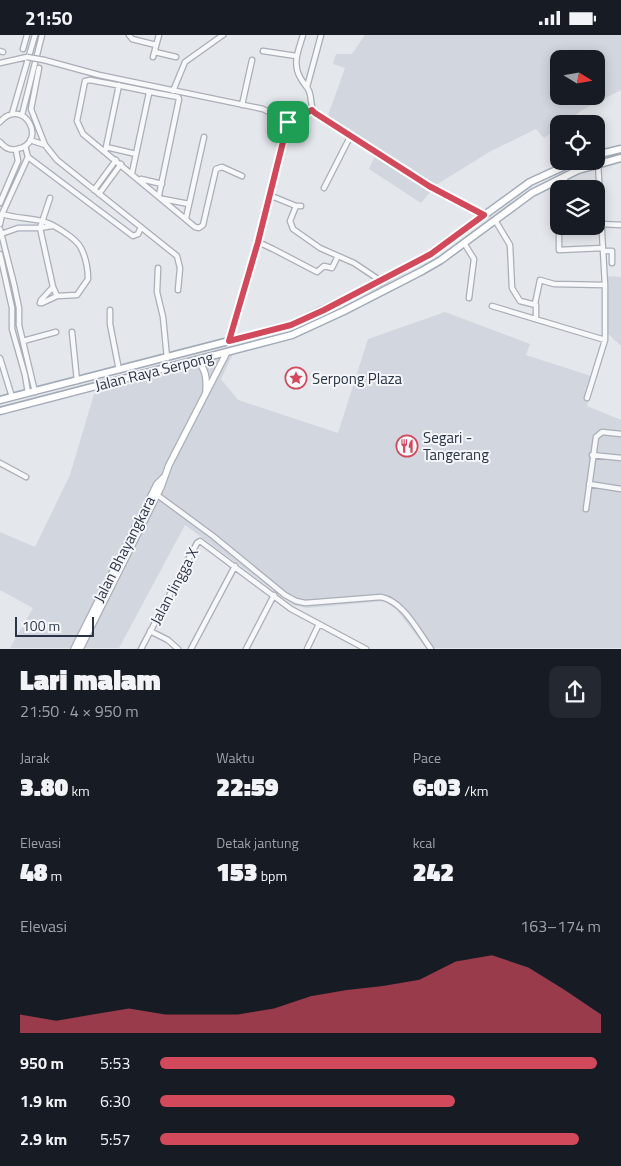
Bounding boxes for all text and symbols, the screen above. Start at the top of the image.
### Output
text: 21:50 [25,3,72,32]
north arrow [550,50,605,105]
map controls [550,50,605,235]
pin [267,101,309,143]
icon: arrive [274,108,302,136]
button: locate [550,115,605,170]
button: layers [550,180,605,235]
street label: Jalan Raya Serpong [92,345,216,397]
place icon: Serpong Plaza [284,366,308,390]
place label: Serpong Plaza [312,367,402,390]
place label: Segari - Tangerang [423,426,489,466]
restaurant icon: Segari - Tangerang [395,434,419,458]
street label: Jalan Bhayangkara [87,491,161,606]
street label: Jalan Jingga X [144,543,204,629]
scale bar [15,613,94,637]
text: 100 m [22,615,60,636]
text: Lari malam [20,658,161,701]
button: share [549,666,601,718]
text: 21:50 · 4 × 950 m [20,699,139,723]
text: Jarak [20,747,50,768]
text: Waktu [216,747,255,768]
text: Pace [413,747,441,768]
text: 3.80 [20,768,68,806]
text: 22:59 [216,768,279,806]
text: 6:03 [413,768,461,806]
text: km [68,780,90,801]
text: /km [461,780,488,801]
text: Elevasi [20,832,61,853]
text: Detak jantung [216,832,299,853]
text: kcal [413,832,436,853]
text: 48 [20,853,48,891]
text: 153 [216,853,258,891]
text: 242 [413,853,454,891]
text: m [48,865,62,886]
text: bpm [258,865,287,886]
text: Elevasi [20,914,67,938]
text: 163–174 m [520,914,601,938]
text: 950 m [20,1051,64,1075]
text: 5:53 [100,1051,130,1075]
text: 1.9 km [20,1089,67,1113]
text: 6:30 [100,1089,130,1113]
text: 2.9 km [20,1127,67,1151]
text: 5:57 [100,1127,130,1151]

